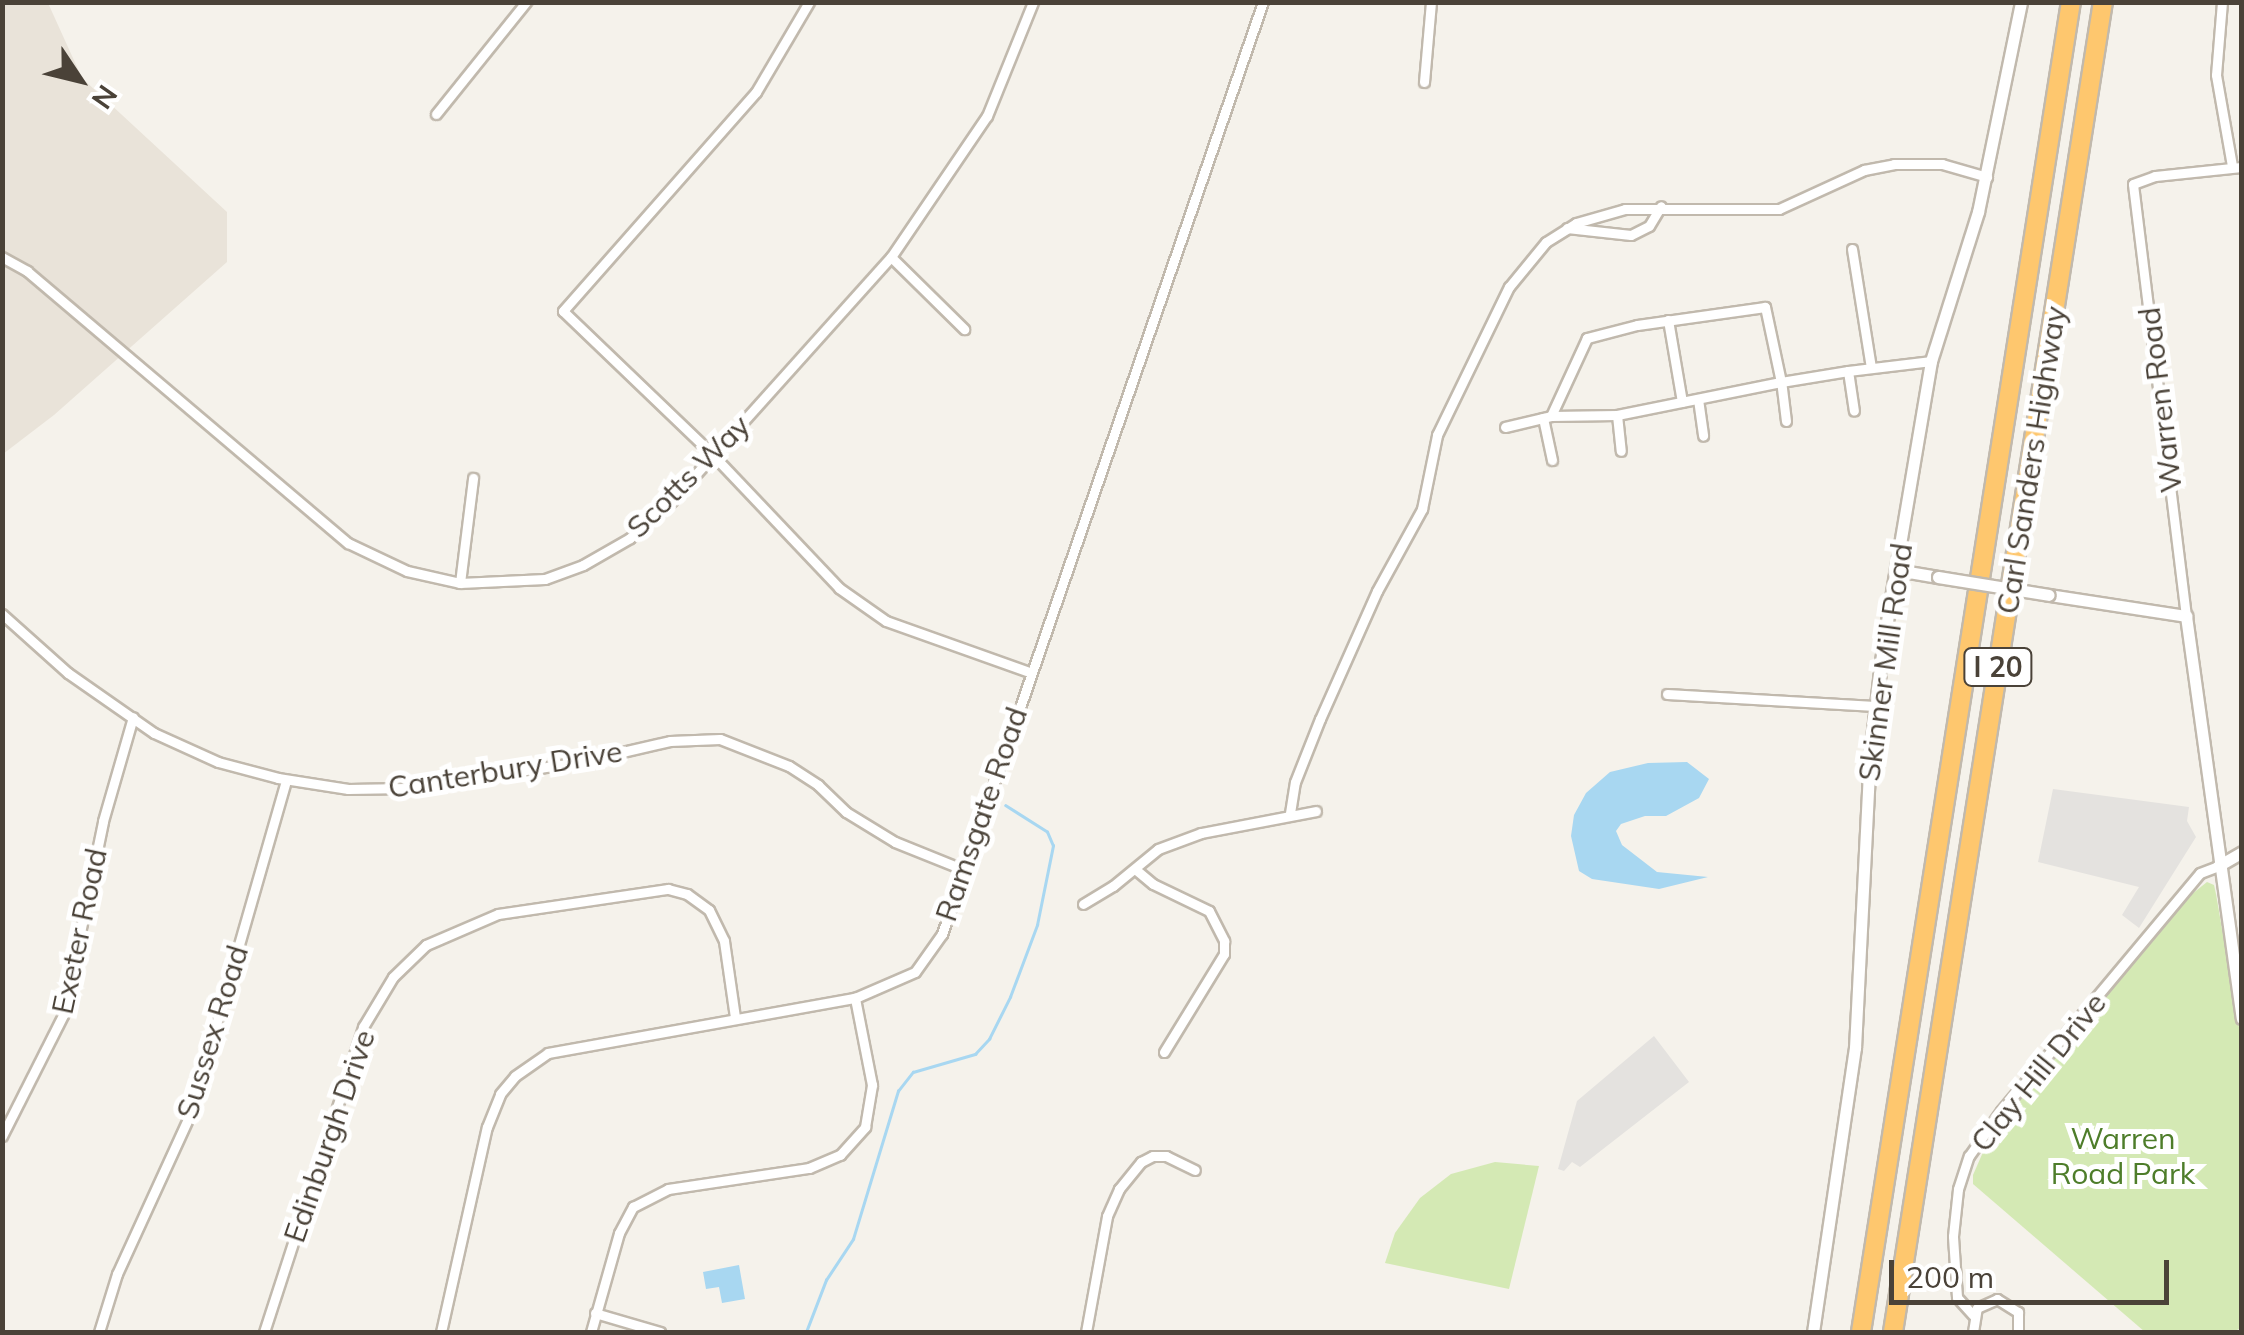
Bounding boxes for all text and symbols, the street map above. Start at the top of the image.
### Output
north arrow [30,30,130,130]
text: N [85,79,125,116]
street label: Carl Sanders Highway [1989,304,2073,616]
street label: Warren Road [2131,305,2189,495]
street label: Scotts Way [619,407,757,545]
street label: Skinner Mill Road [1850,541,1920,783]
road number: I 20 [1963,644,2033,690]
street label: Ramsgate Road [928,702,1034,926]
street label: Canterbury Drive [385,733,625,805]
street label: Exeter Road [44,845,114,1017]
street label: Sussex Road [169,941,255,1123]
street label: Clay Hill Drive [1963,985,2113,1159]
street label: Edinburgh Drive [276,1025,382,1247]
park label: Warren Road Park [2051,1120,2195,1190]
scale bar [1894,1240,2174,1302]
text: 200 m [1906,1258,1994,1296]

